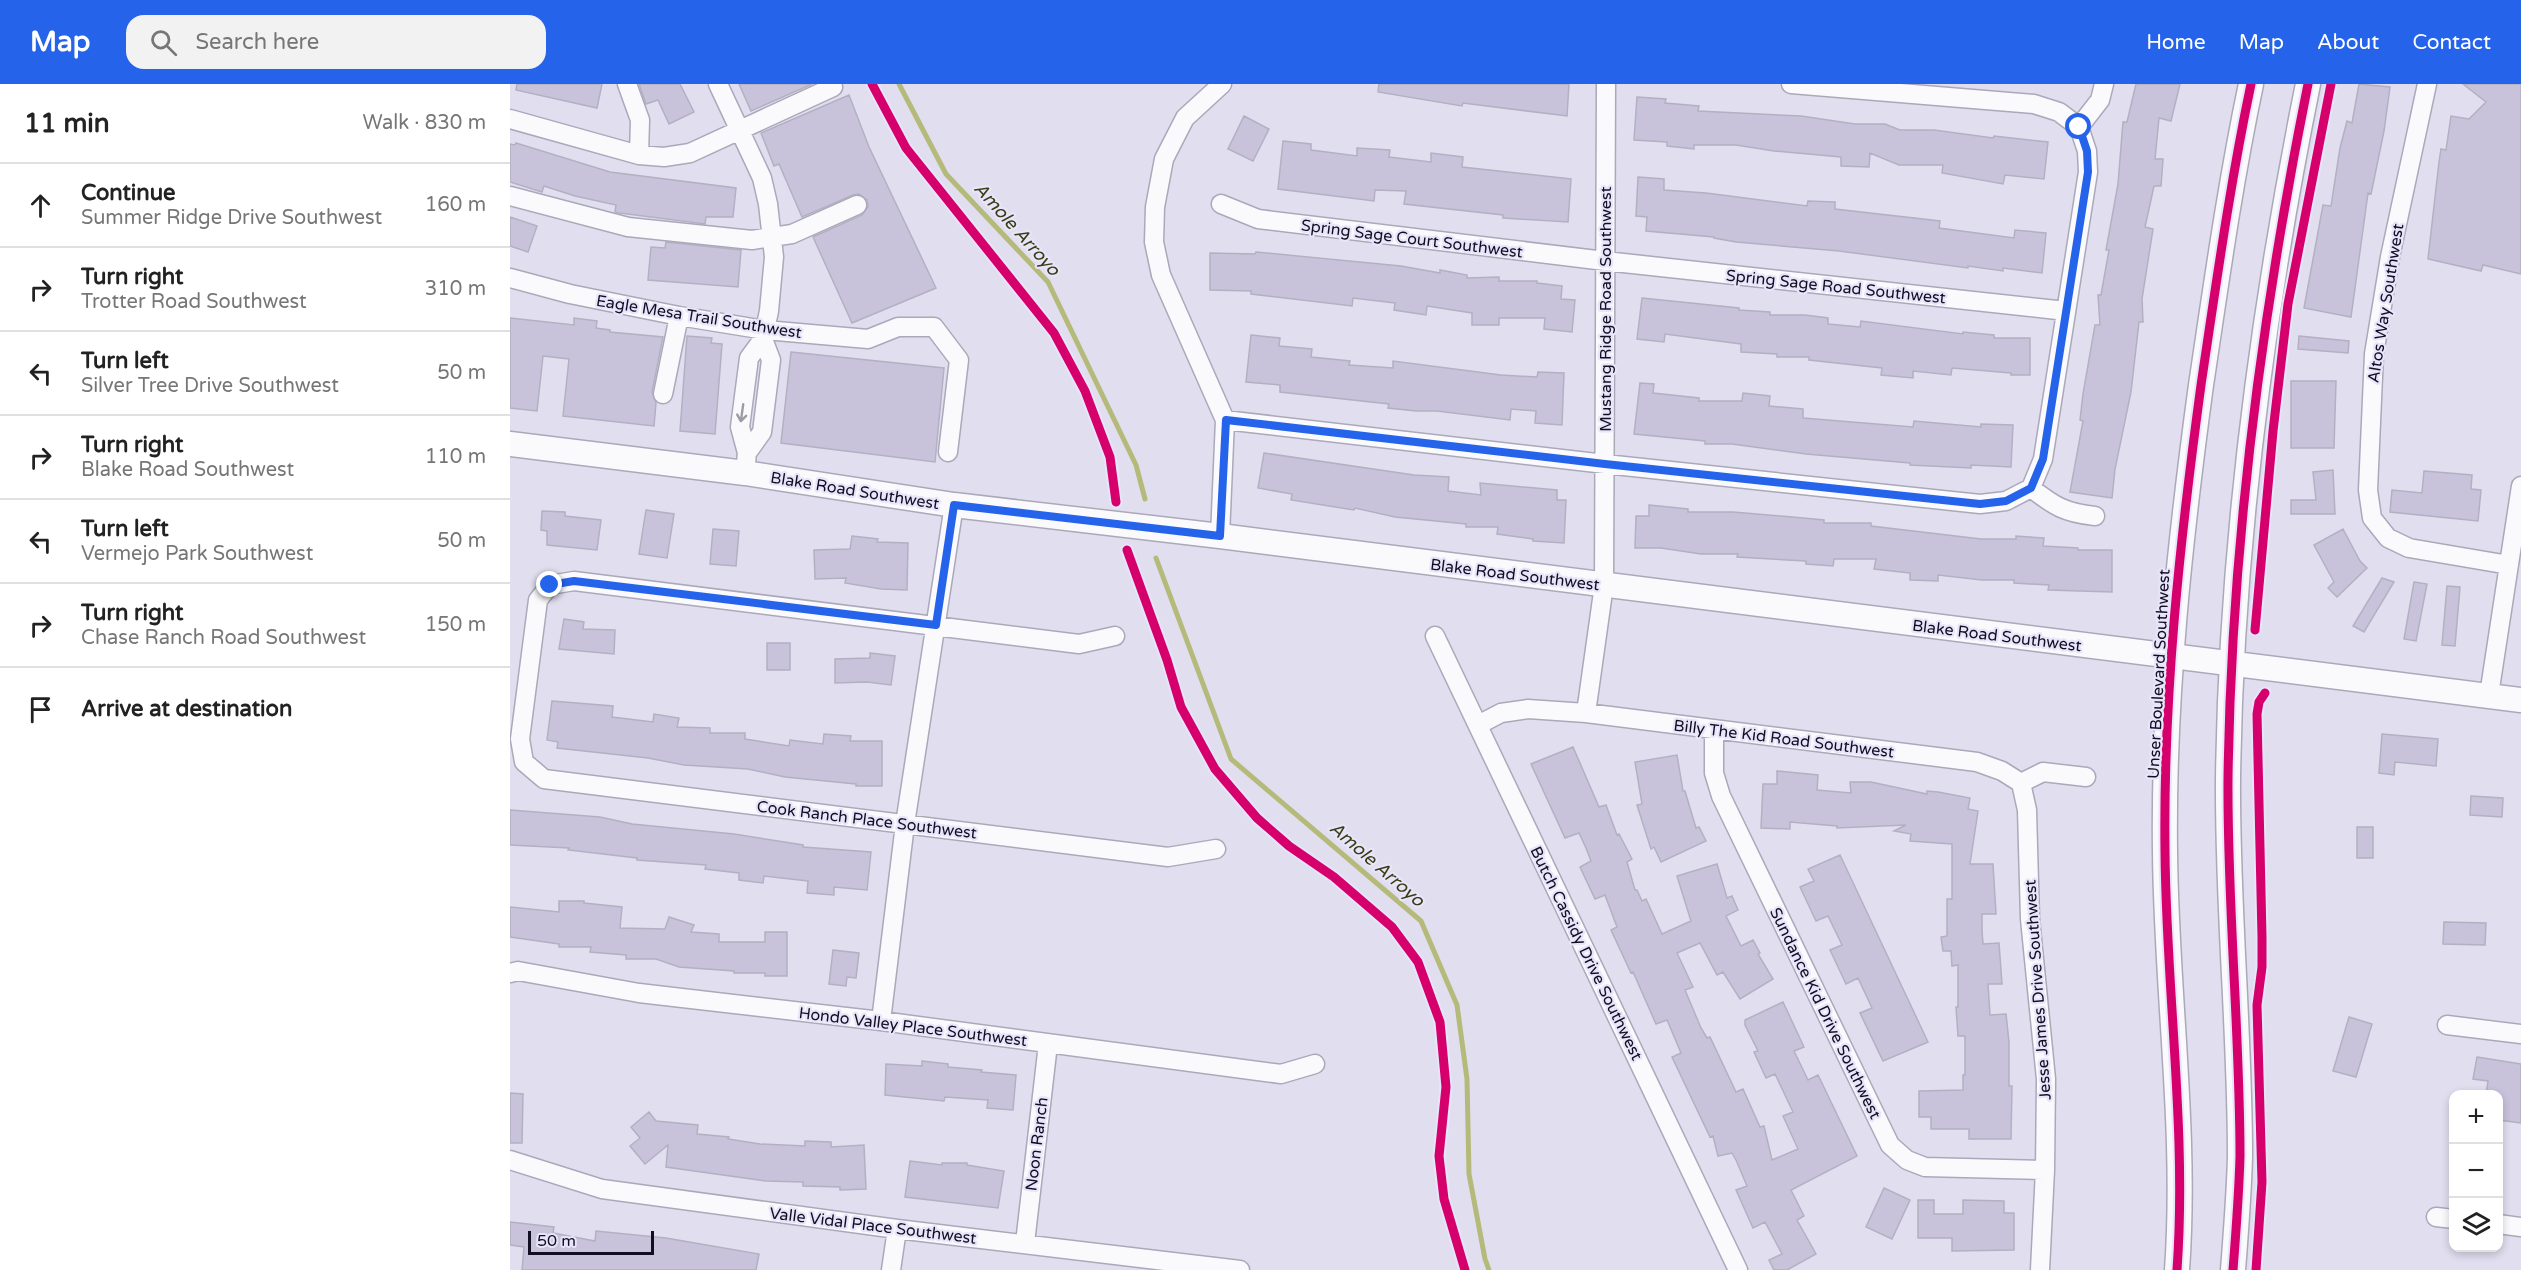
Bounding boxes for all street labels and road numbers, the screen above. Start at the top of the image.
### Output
street label: Mustang Ridge Road Southwest [1596,186,1616,432]
street label: Spring Sage Court Southwest [1300,215,1524,263]
street label: Altos Way Southwest [2364,222,2408,384]
street label: Spring Sage Road Southwest [1725,266,1947,308]
street label: Eagle Mesa Trail Southwest [595,291,803,343]
street label: Blake Road Southwest [769,468,941,514]
street label: Blake Road Southwest [1429,555,1601,595]
street label: Unser Boulevard Southwest [2144,569,2174,779]
street label: Blake Road Southwest [1911,616,2083,656]
street label: Billy The Kid Road Southwest [1672,716,1895,762]
street label: Cook Ranch Place Southwest [756,797,978,843]
street label: Butch Cassidy Drive Southwest [1526,843,1647,1064]
street label: Jesse James Drive Southwest [2020,879,2056,1101]
street label: Sundance Kid Drive Southwest [1765,905,1885,1122]
street label: Hondo Valley Place Southwest [798,1003,1028,1051]
street label: Noon Ranch [1021,1096,1053,1192]
street label: Valle Vidal Place Southwest [768,1203,977,1249]

